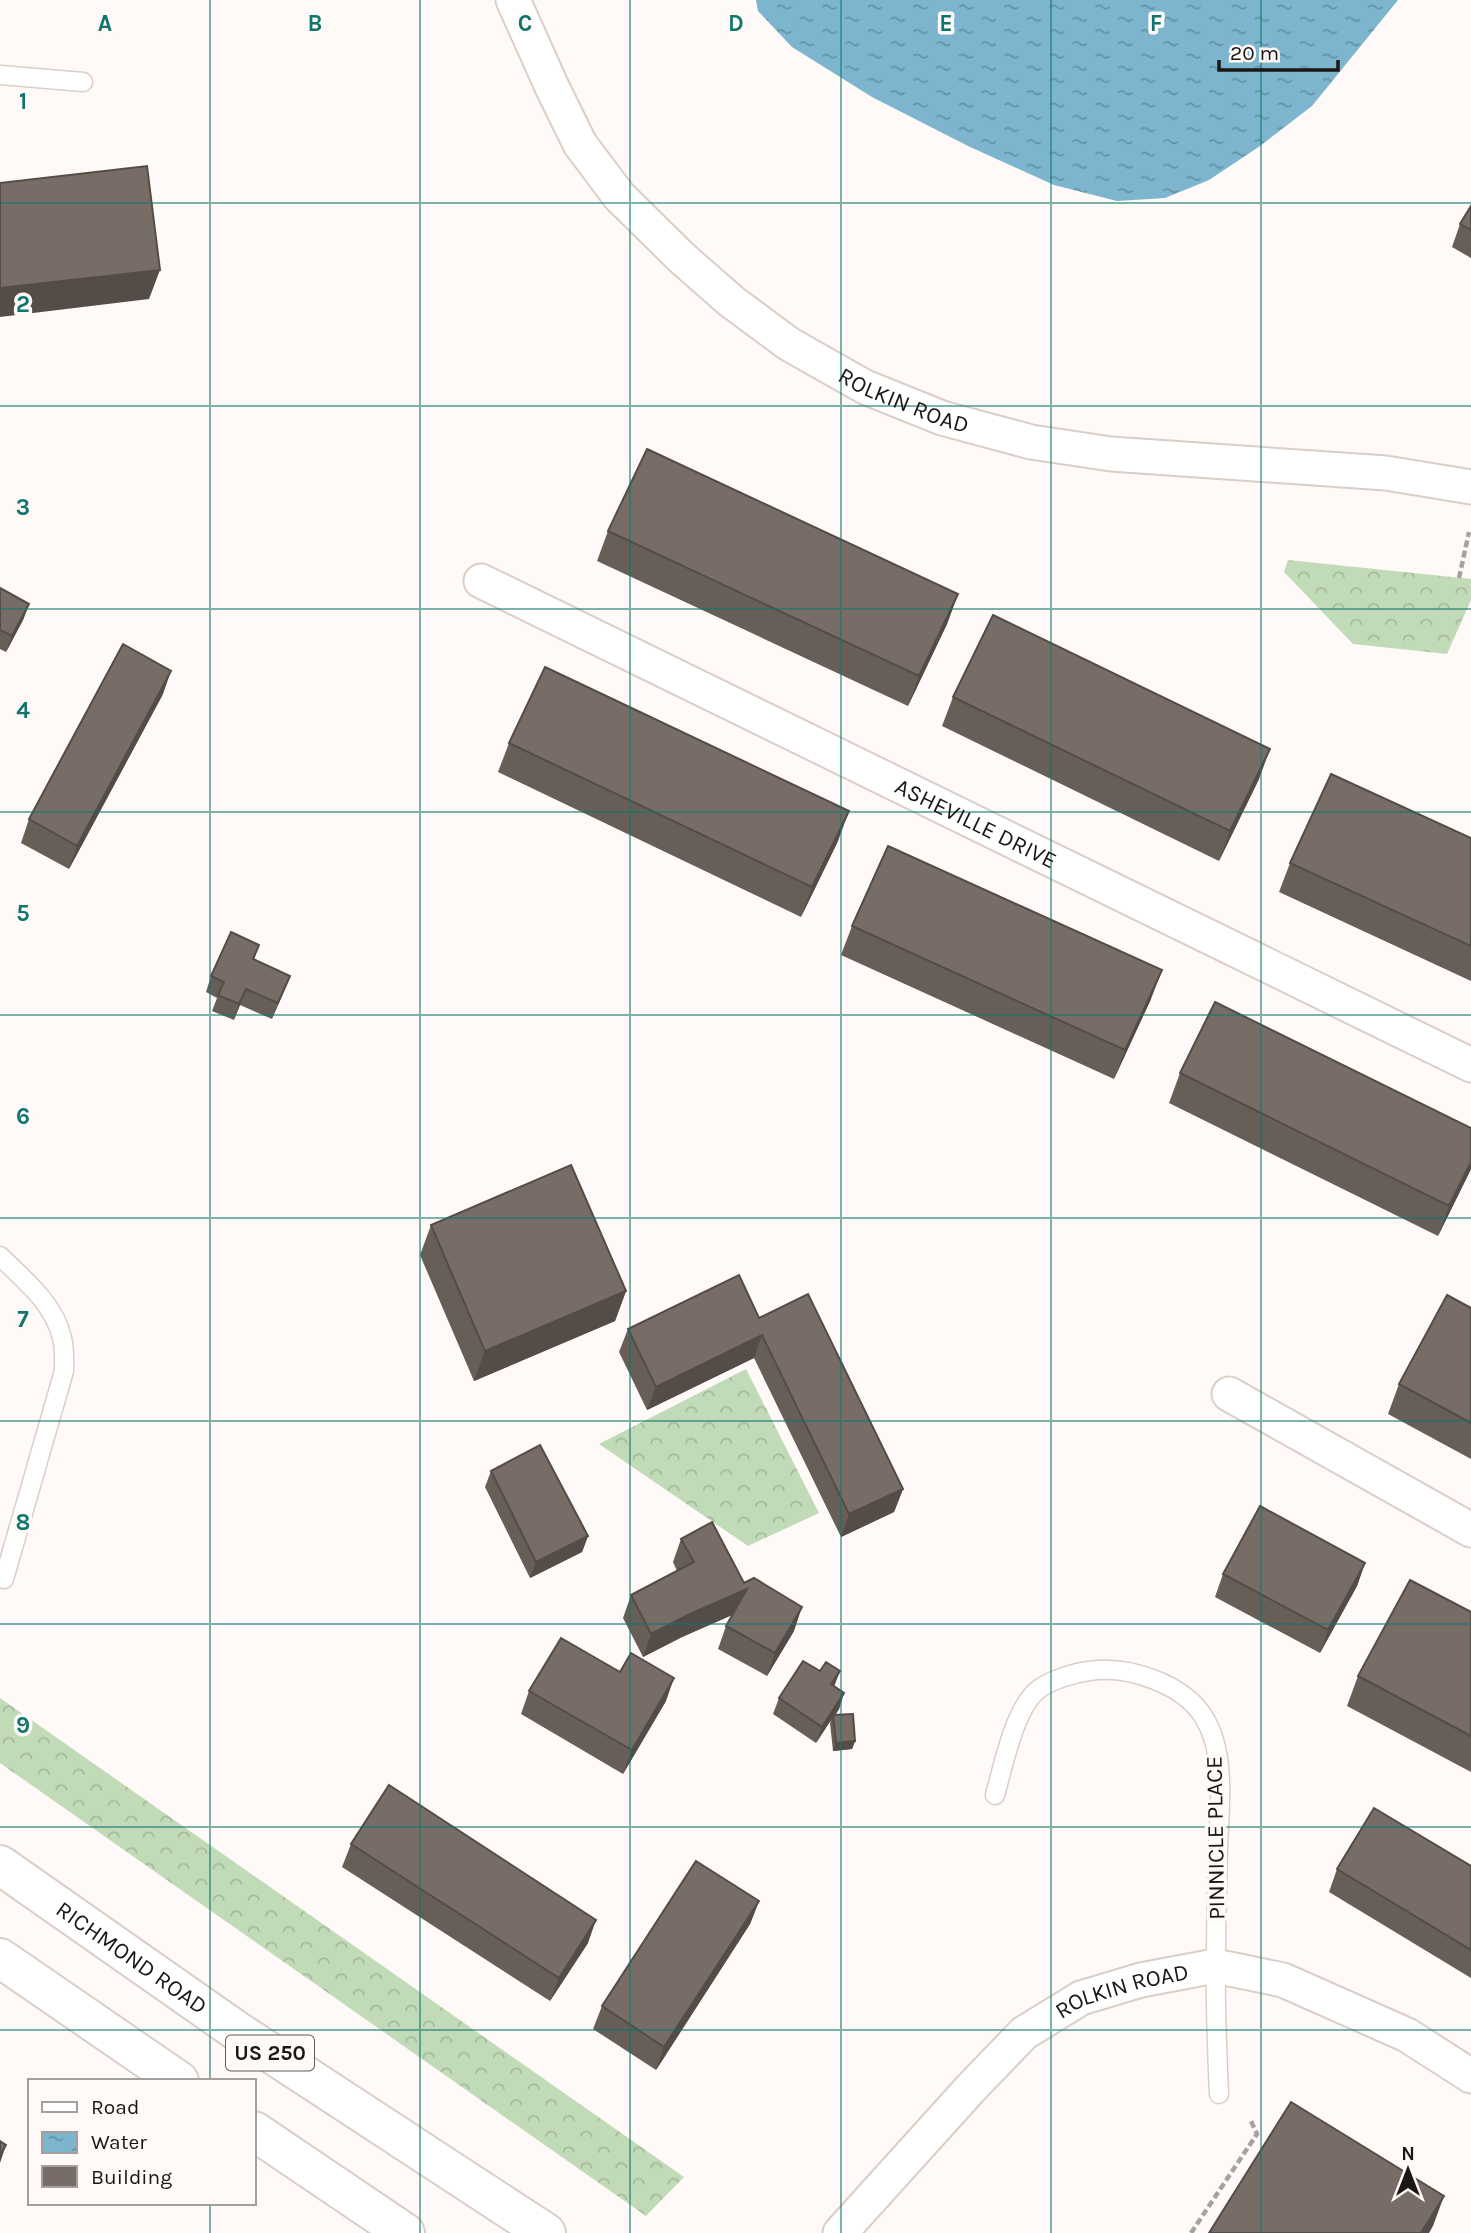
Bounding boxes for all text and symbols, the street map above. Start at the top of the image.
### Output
text: A [98,10,112,37]
text: B [308,10,322,37]
text: C [518,10,532,37]
text: D [728,10,744,37]
text: E [939,10,953,37]
text: F [1150,10,1162,37]
scale bar [1219,28,1338,72]
text: 20 m [1230,41,1279,65]
text: 1 [19,88,27,115]
text: 2 [16,291,30,318]
street label: ROLKIN ROAD [833,362,972,439]
text: 3 [16,494,30,521]
text: 4 [16,697,30,724]
street label: ASHEVILLE DRIVE [891,773,1061,874]
text: 5 [16,900,30,927]
text: 6 [16,1103,30,1130]
text: 7 [17,1306,29,1333]
text: 8 [16,1509,30,1536]
text: 9 [16,1712,30,1739]
street label: PINNICLE PLACE [1201,1756,1230,1920]
street label: RICHMOND ROAD [51,1896,212,2020]
street label: ROLKIN ROAD [1050,1958,1191,2025]
road number: US 250 [226,2036,314,2070]
legend [28,2079,256,2205]
text: Road [91,2095,139,2119]
text: Water [91,2130,147,2154]
north arrow [1373,2135,1443,2205]
text: N [1401,2143,1415,2165]
text: Building [91,2165,172,2189]

